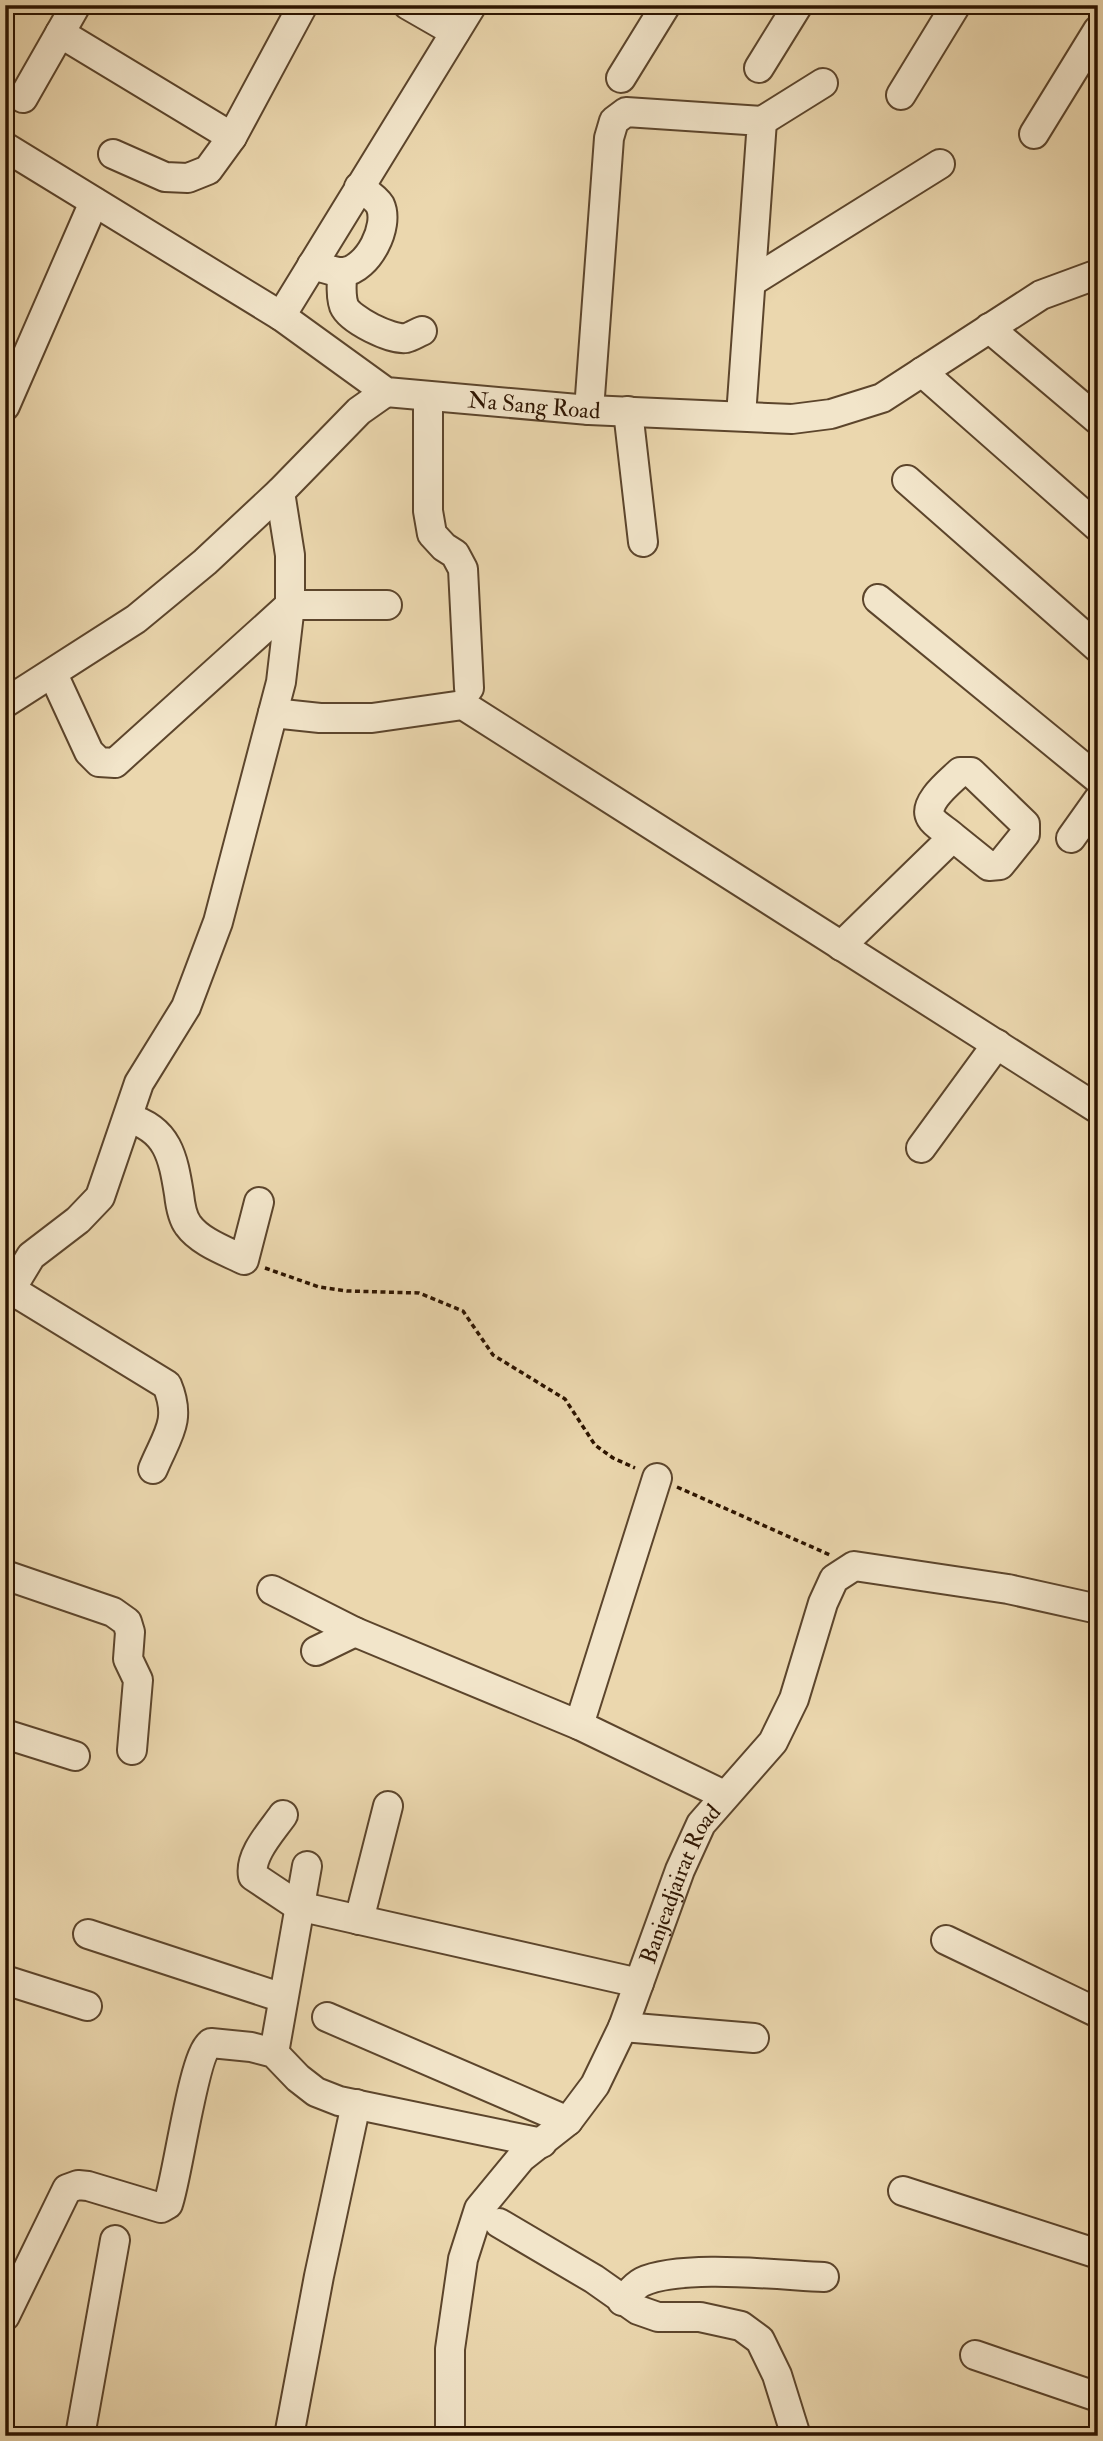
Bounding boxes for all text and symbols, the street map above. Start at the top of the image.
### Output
street label: Na Sang Road [467,385,601,425]
street label: Banjeadjairat Road [633,1798,727,1968]

